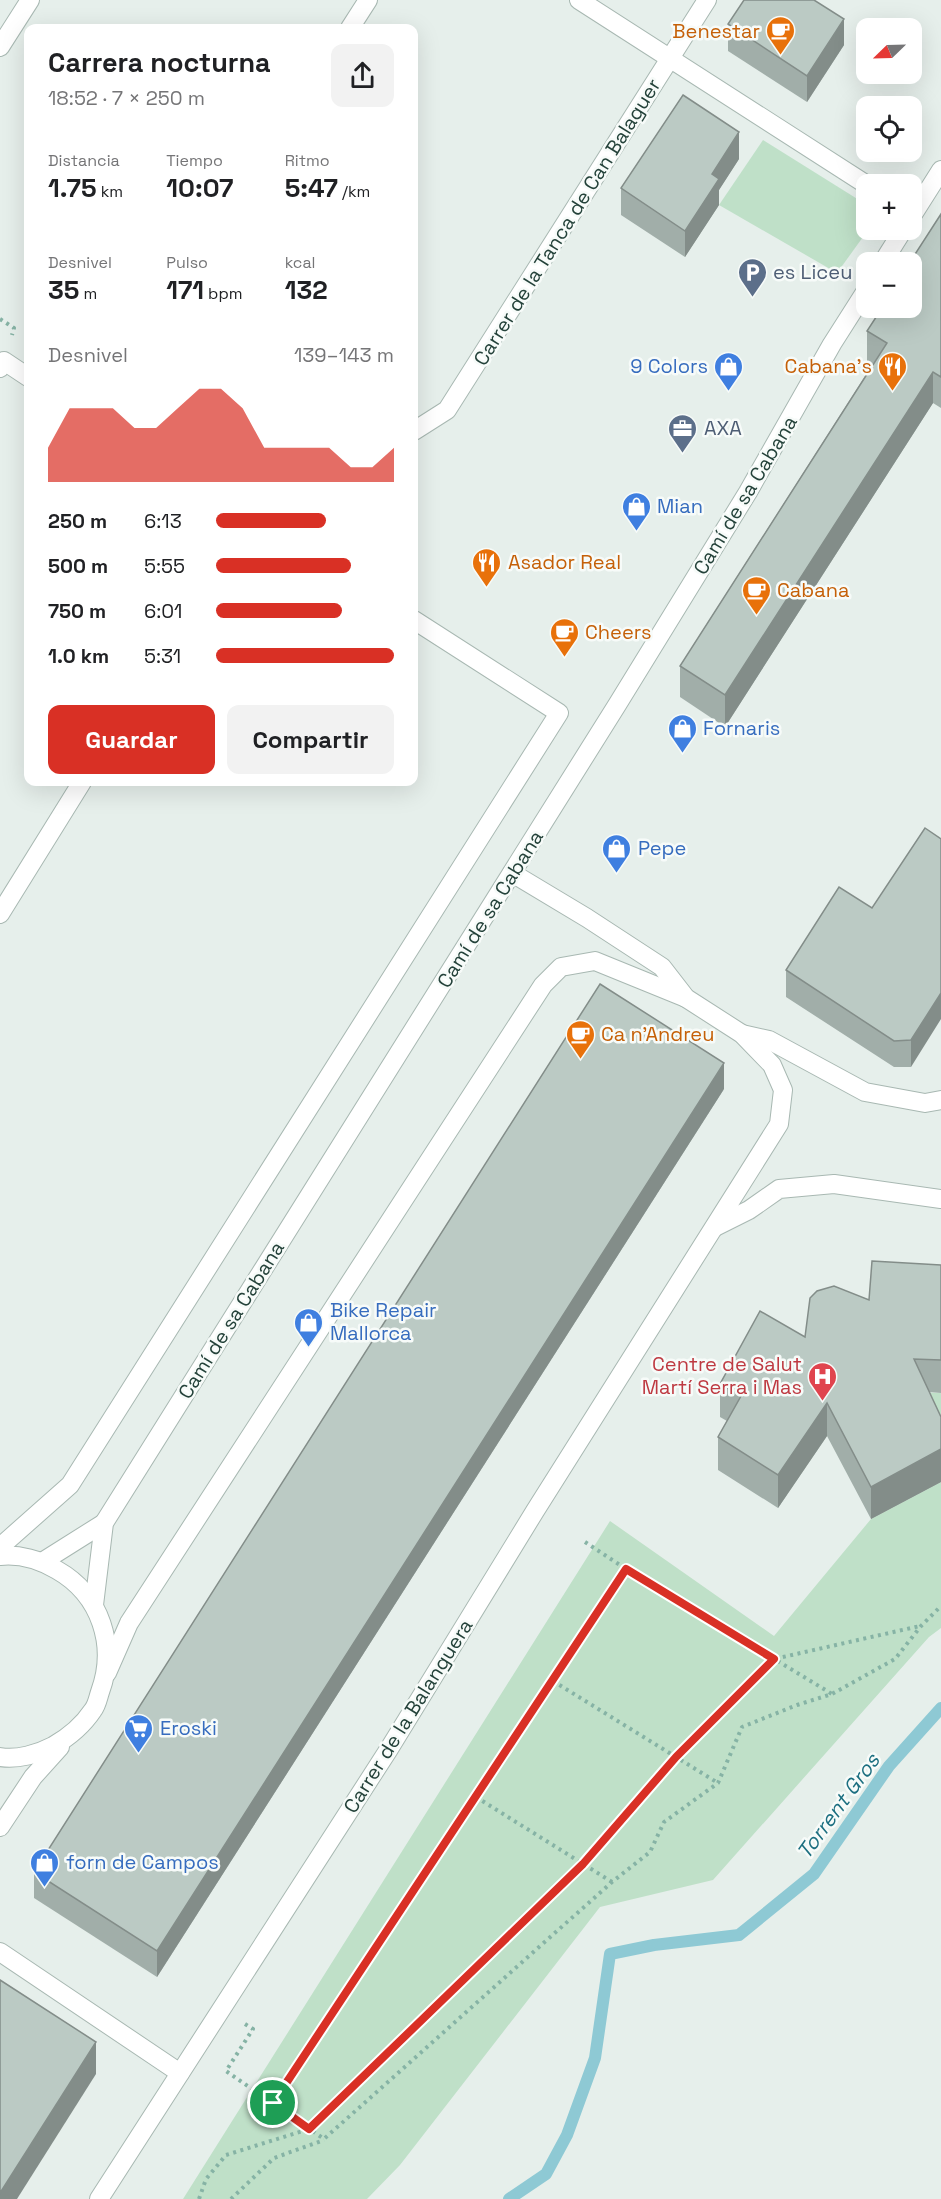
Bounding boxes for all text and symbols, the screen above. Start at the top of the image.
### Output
cafe icon: Benestar [765,15,797,57]
place label: Benestar [672,18,760,44]
north arrow [856,18,922,84]
map controls [856,18,922,318]
button: share [331,44,394,107]
text: Carrera nocturna [48,45,271,80]
street label: Carrer de la Tanca de Can Balaguer [468,74,666,370]
text: 18:52 · 7 × 250 m [48,85,205,111]
button: locate [856,96,922,162]
text: Distancia [48,150,120,171]
text: Tiempo [166,150,223,171]
text: Ritmo [285,150,330,171]
text: 1.75 [48,171,97,205]
text: 10:07 [166,171,233,205]
text: 5:47 [285,171,338,205]
button: + [856,174,922,240]
text: km [97,181,123,202]
text: /km [338,181,370,202]
text: Desnivel [48,252,112,273]
text: Pulso [166,252,208,273]
text: kcal [285,252,316,273]
button: − [856,252,922,318]
parking icon: es Liceu [736,256,768,298]
place label: es Liceu [773,259,852,285]
text: 35 [48,273,79,307]
text: 171 [166,273,204,307]
text: 132 [285,273,328,307]
text: m [79,283,97,304]
text: bpm [204,283,242,304]
text: Desnivel [48,342,128,368]
text: 139–143 m [294,342,394,368]
shop icon: 9 Colors [713,350,745,392]
restaurant icon: Cabana's [877,350,909,392]
place label: 9 Colors [630,353,708,379]
place label: Cabana's [785,353,872,379]
street label: Camí de sa Cabana [687,411,803,579]
office icon: AXA [667,412,699,454]
place label: AXA [704,415,742,441]
shop icon: Mian [620,490,652,532]
place label: Mian [657,493,703,519]
text: 250 m [48,508,107,534]
text: 6:13 [144,508,182,534]
restaurant icon: Asador Real [471,546,503,588]
place label: Asador Real [508,549,621,575]
text: 500 m [48,553,108,579]
text: 5:55 [144,553,185,579]
cafe icon: Cabana [740,574,772,616]
place label: Cabana [777,577,849,603]
text: 750 m [48,598,106,624]
text: 6:01 [144,598,182,624]
cafe icon: Cheers [548,616,580,658]
place label: Cheers [585,619,652,645]
text: 1.0 km [48,643,109,669]
text: 5:31 [144,643,181,669]
button: Guardar [48,705,215,774]
button: Compartir [227,705,394,774]
shop icon: Fornaris [666,712,698,754]
place label: Fornaris [703,715,780,741]
street label: Camí de sa Cabana [431,825,549,993]
shop icon: Pepe [601,832,633,874]
place label: Pepe [638,835,686,861]
cafe icon: Ca n'Andreu [564,1018,596,1060]
place label: Ca n'Andreu [601,1021,714,1047]
street label: Camí de sa Cabana [172,1236,290,1404]
place label: Bike Repair Mallorca [330,1297,437,1346]
shop icon: Bike Repair Mallorca [293,1306,325,1348]
place label: Centre de Salut Martí Serra i Mas [642,1351,802,1400]
hospital icon: Centre de Salut Martí Serra i Mas [807,1360,839,1402]
street label: Carrer de la Balanguera [338,1614,478,1818]
supermarket icon: Eroski [123,1712,155,1754]
place label: Eroski [160,1715,217,1741]
water label: Torrent Gros [791,1747,886,1864]
shop icon: forn de Campos [29,1846,61,1888]
place label: forn de Campos [66,1849,219,1875]
pin [247,2077,298,2128]
icon: arrive [256,2086,289,2119]

